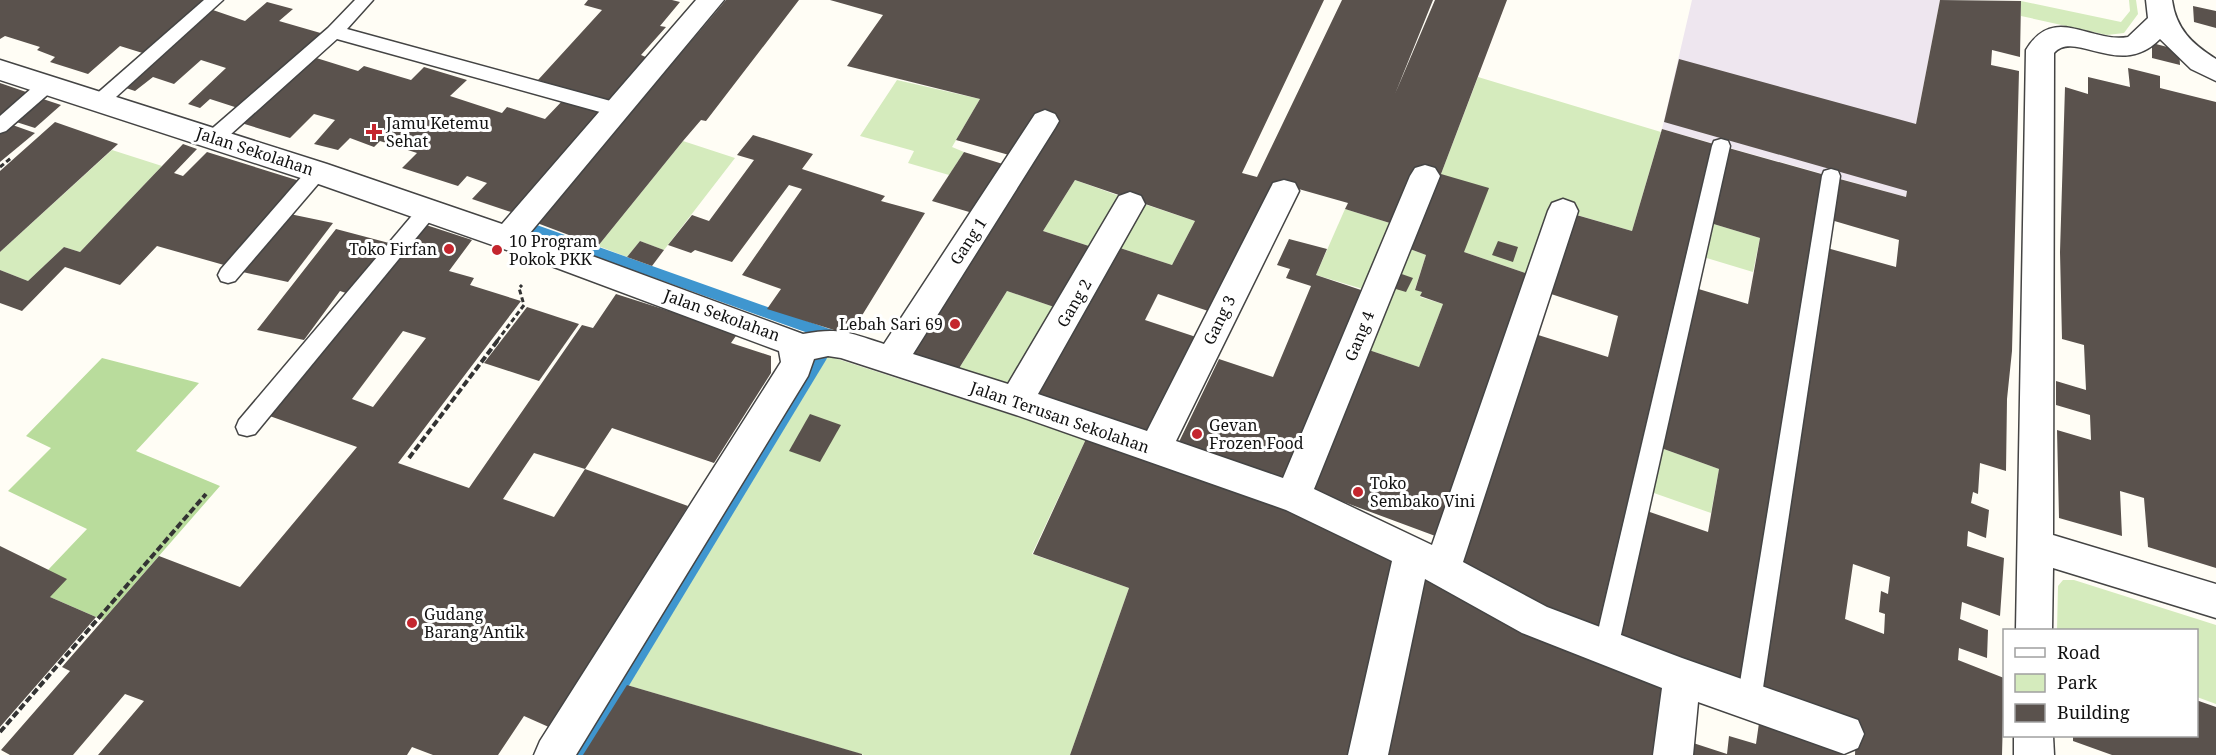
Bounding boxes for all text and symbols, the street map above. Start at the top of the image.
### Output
place label: Jamu Ketemu Sehat [385,112,489,152]
street label: Jalan Sekolahan [193,121,316,180]
marker: Jamu Ketemu Sehat [367,125,381,139]
street label: Gang 1 [944,213,992,269]
place label: 10 Program Pokok PKK [509,230,597,270]
place label: Toko Firfan [349,238,437,260]
marker: Toko Firfan [442,242,456,256]
marker: 10 Program Pokok PKK [490,243,504,257]
street label: Gang 2 [1051,275,1097,331]
street label: Jalan Sekolahan [660,283,783,346]
street label: Gang 3 [1198,292,1240,348]
street label: Gang 4 [1339,308,1379,364]
place label: Lebah Sari 69 [839,313,943,335]
marker: Lebah Sari 69 [948,317,962,331]
street label: Jalan Terusan Sekolahan [967,376,1153,458]
place label: Gevan Frozen Food [1209,414,1304,454]
marker: Gevan Frozen Food [1190,427,1204,441]
place label: Toko Sembako Vini [1370,472,1475,512]
marker: Toko Sembako Vini [1351,485,1365,499]
place label: Gudang Barang Antik [424,603,525,643]
marker: Gudang Barang Antik [405,616,419,630]
legend [2003,629,2198,737]
text: Road [2057,640,2100,664]
text: Park [2057,670,2097,694]
text: Building [2057,700,2130,724]

